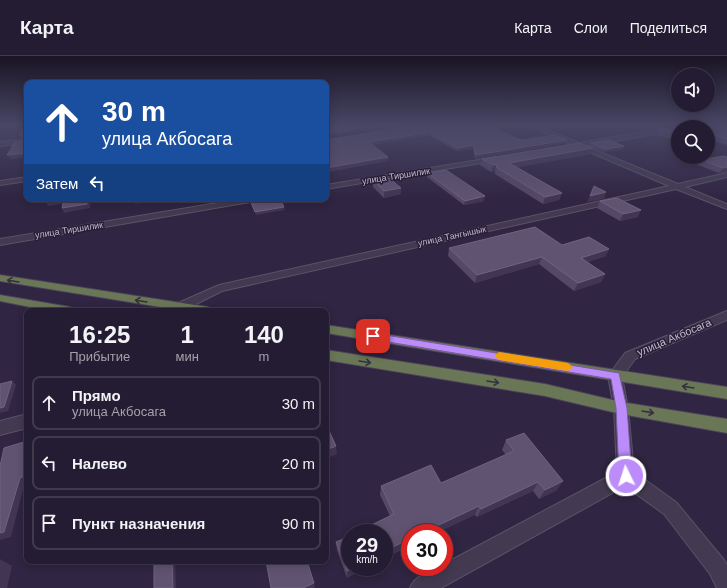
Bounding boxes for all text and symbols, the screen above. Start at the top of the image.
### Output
text: Карта [20,17,74,38]
text: Карта [514,20,552,36]
text: Слои [574,20,608,36]
text: Поделиться [630,20,707,36]
map controls [671,68,715,164]
button: sound [671,68,715,112]
icon: ahead [36,96,88,148]
text: 30 m [102,96,166,127]
button: search [671,120,715,164]
text: улица Акбосага [102,129,232,149]
street label: улица Тиршилик [361,166,431,186]
icon: left [86,172,108,194]
text: Затем [36,175,78,192]
street label: улица Тиршилик [34,220,104,240]
street label: улица Тангышык [417,224,487,248]
one-way arrow [7,276,20,284]
one-way arrow [135,297,148,305]
street label: улица Акбосага [635,316,714,358]
pin [356,319,390,353]
text: 16:25 [69,321,130,348]
text: 1 [180,321,194,348]
text: 140 [244,321,284,348]
icon: arrive [362,325,384,347]
text: Прибытие [69,349,130,364]
text: мин [175,349,199,364]
text: m [258,349,269,364]
one-way arrow [358,358,371,366]
one-way arrow [486,378,499,386]
one-way arrow [682,383,695,391]
text: Прямо [72,387,121,404]
icon: ahead [38,392,60,414]
text: 30 m [282,395,315,412]
text: улица Акбосага [72,404,166,419]
one-way arrow [641,409,654,417]
icon: left [38,452,60,474]
text: Налево [72,455,127,472]
text: 20 m [282,455,315,472]
position arrow [605,455,647,497]
icon: arrive [38,512,60,534]
text: Пункт назначения [72,515,205,532]
text: 90 m [282,515,315,532]
speed limit sign: 30 [401,524,453,576]
text: 29 [356,534,378,556]
text: km/h [356,554,378,565]

